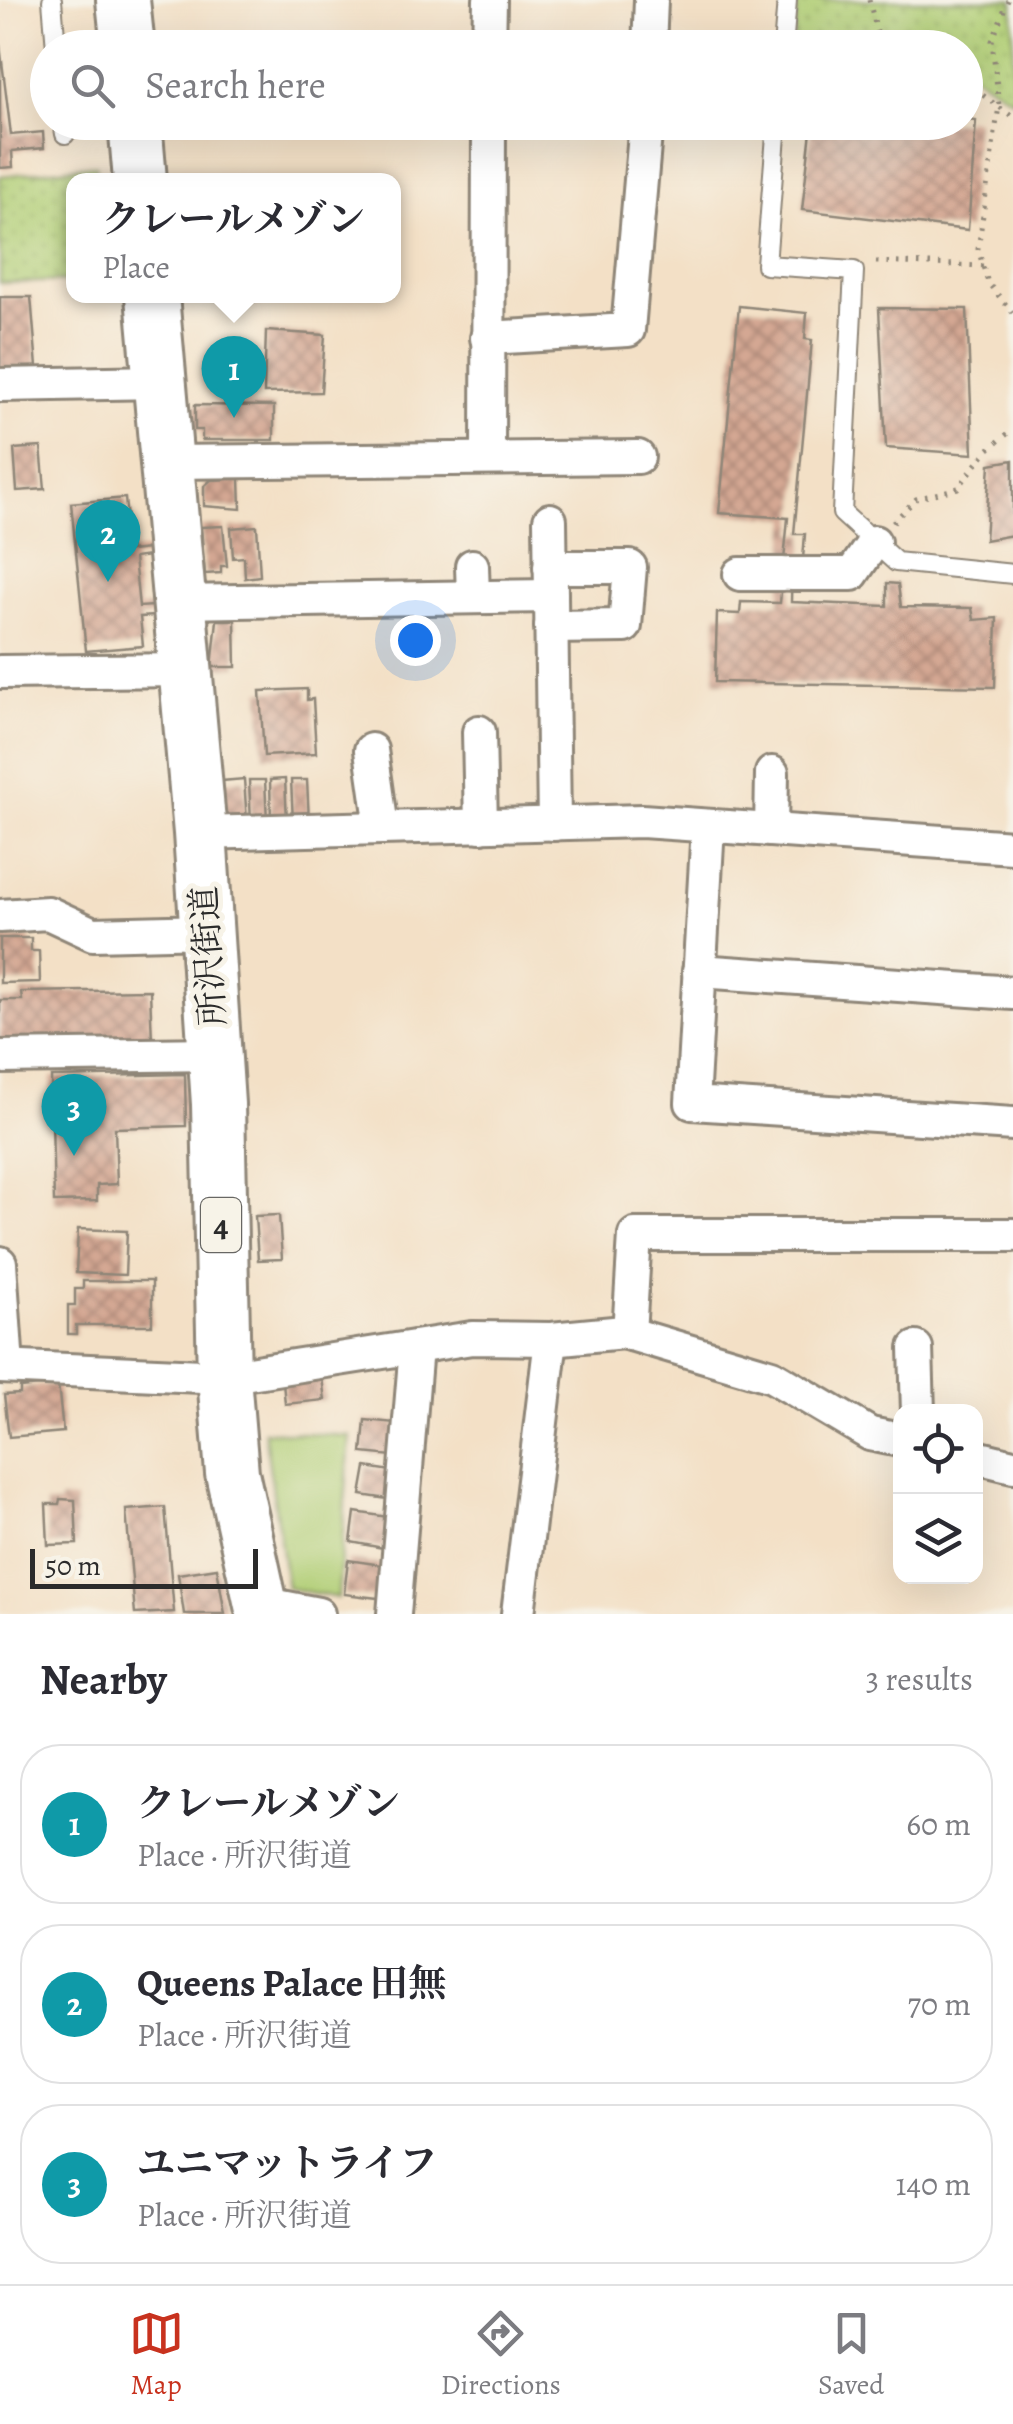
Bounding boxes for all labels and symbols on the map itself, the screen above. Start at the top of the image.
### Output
pin: 1 [202,336,266,418]
pin: 2 [76,500,140,582]
your location [390,615,441,666]
street label: 所沢街道 [179,884,237,1028]
pin: 3 [42,1074,106,1156]
road number: 4 [201,1198,241,1252]
scale bar [30,1544,258,1588]

